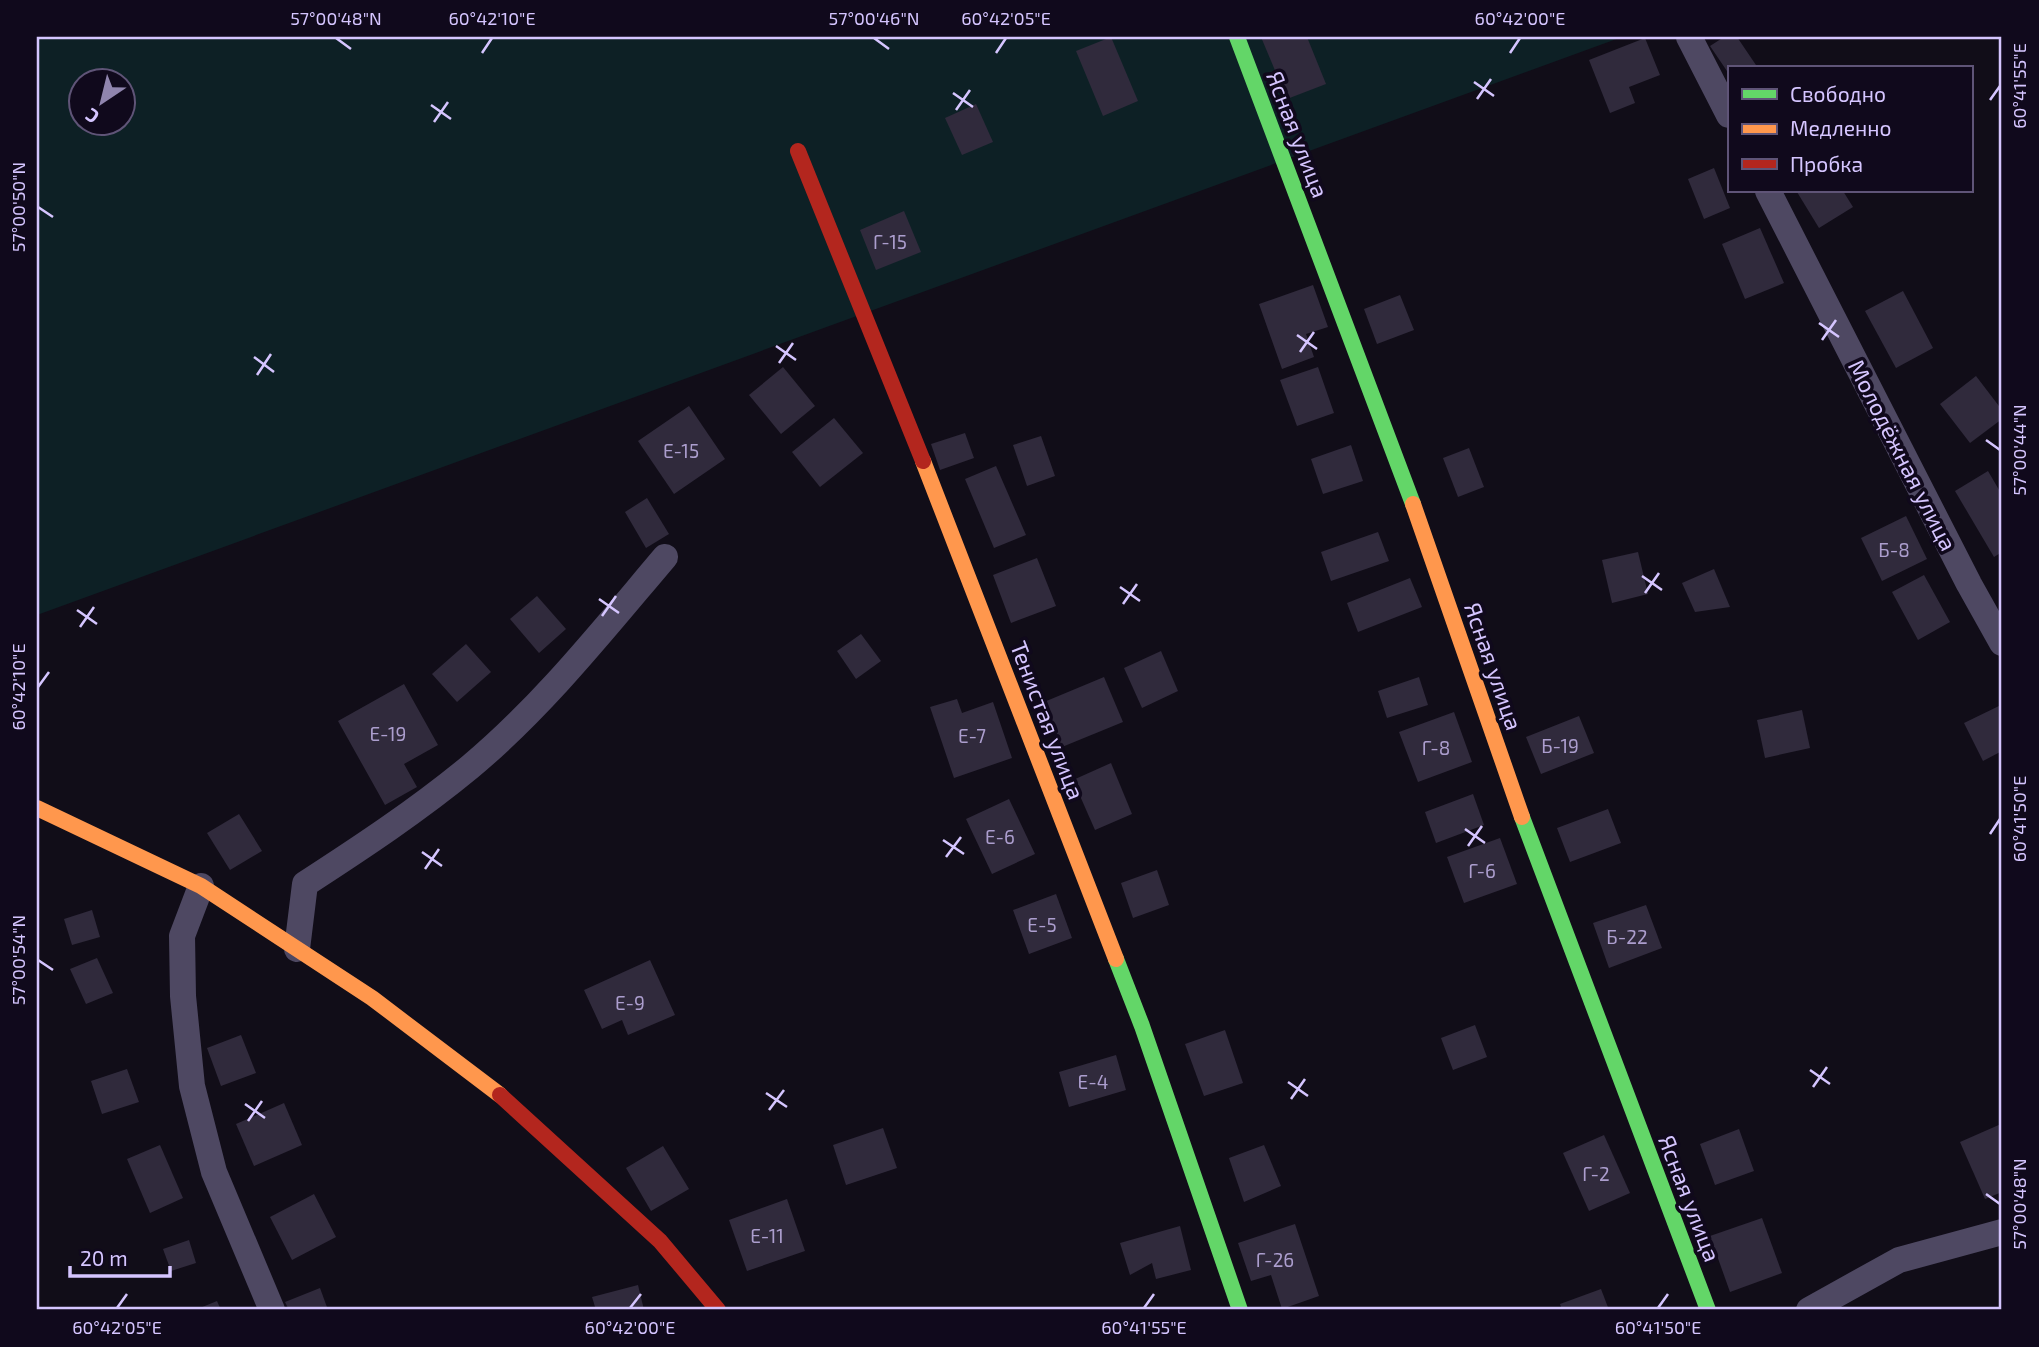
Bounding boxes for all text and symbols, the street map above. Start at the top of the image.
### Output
text: 57°00'48"N [290,7,382,29]
text: 60°42'10"E [448,7,536,29]
text: 57°00'46"N [829,7,919,29]
text: 60°42'05"E [961,7,1051,29]
text: 60°42'00"E [1475,7,1565,29]
text: 60°41'55"E [2008,43,2030,129]
north arrow [66,66,136,136]
legend [1728,66,1972,192]
street label: Ясная улица [1260,67,1335,202]
text: Свободно [1790,81,1886,106]
text: С [81,104,103,129]
text: Медленно [1790,115,1892,140]
text: Пробка [1790,151,1863,176]
text: 57°00'50"N [7,162,29,252]
house number: Г-15 [873,230,907,253]
street label: Молодёжная улица [1842,355,1963,556]
text: 57°00'44"N [2008,404,2030,496]
house number: Е-15 [663,439,699,462]
house number: Б-8 [1878,538,1910,561]
street label: Ясная улица [1458,598,1529,734]
street label: Тенистая улица [1004,637,1091,803]
text: 60°42'10"E [7,643,29,731]
house number: Е-19 [370,722,406,745]
house number: Е-7 [958,724,986,747]
house number: Б-19 [1541,734,1579,757]
house number: Г-8 [1422,736,1450,759]
text: 60°41'50"E [2008,776,2030,862]
house number: Е-6 [985,825,1015,848]
house number: Г-6 [1468,859,1496,882]
house number: Е-5 [1027,913,1057,936]
text: 57°00'54"N [7,915,29,1005]
house number: Б-22 [1606,925,1648,948]
house number: Е-9 [615,991,645,1014]
house number: Е-4 [1078,1070,1108,1093]
street label: Ясная улица [1652,1131,1727,1266]
text: 57°00'48"N [2008,1158,2030,1250]
house number: Г-2 [1582,1162,1610,1185]
house number: Е-11 [750,1224,784,1247]
scale bar [70,1235,170,1279]
text: 20 m [80,1245,128,1270]
house number: Г-26 [1256,1248,1294,1271]
text: 60°42'05"E [72,1316,162,1338]
text: 60°42'00"E [585,1316,675,1338]
text: 60°41'55"E [1101,1316,1187,1338]
text: 60°41'50"E [1615,1316,1701,1338]

